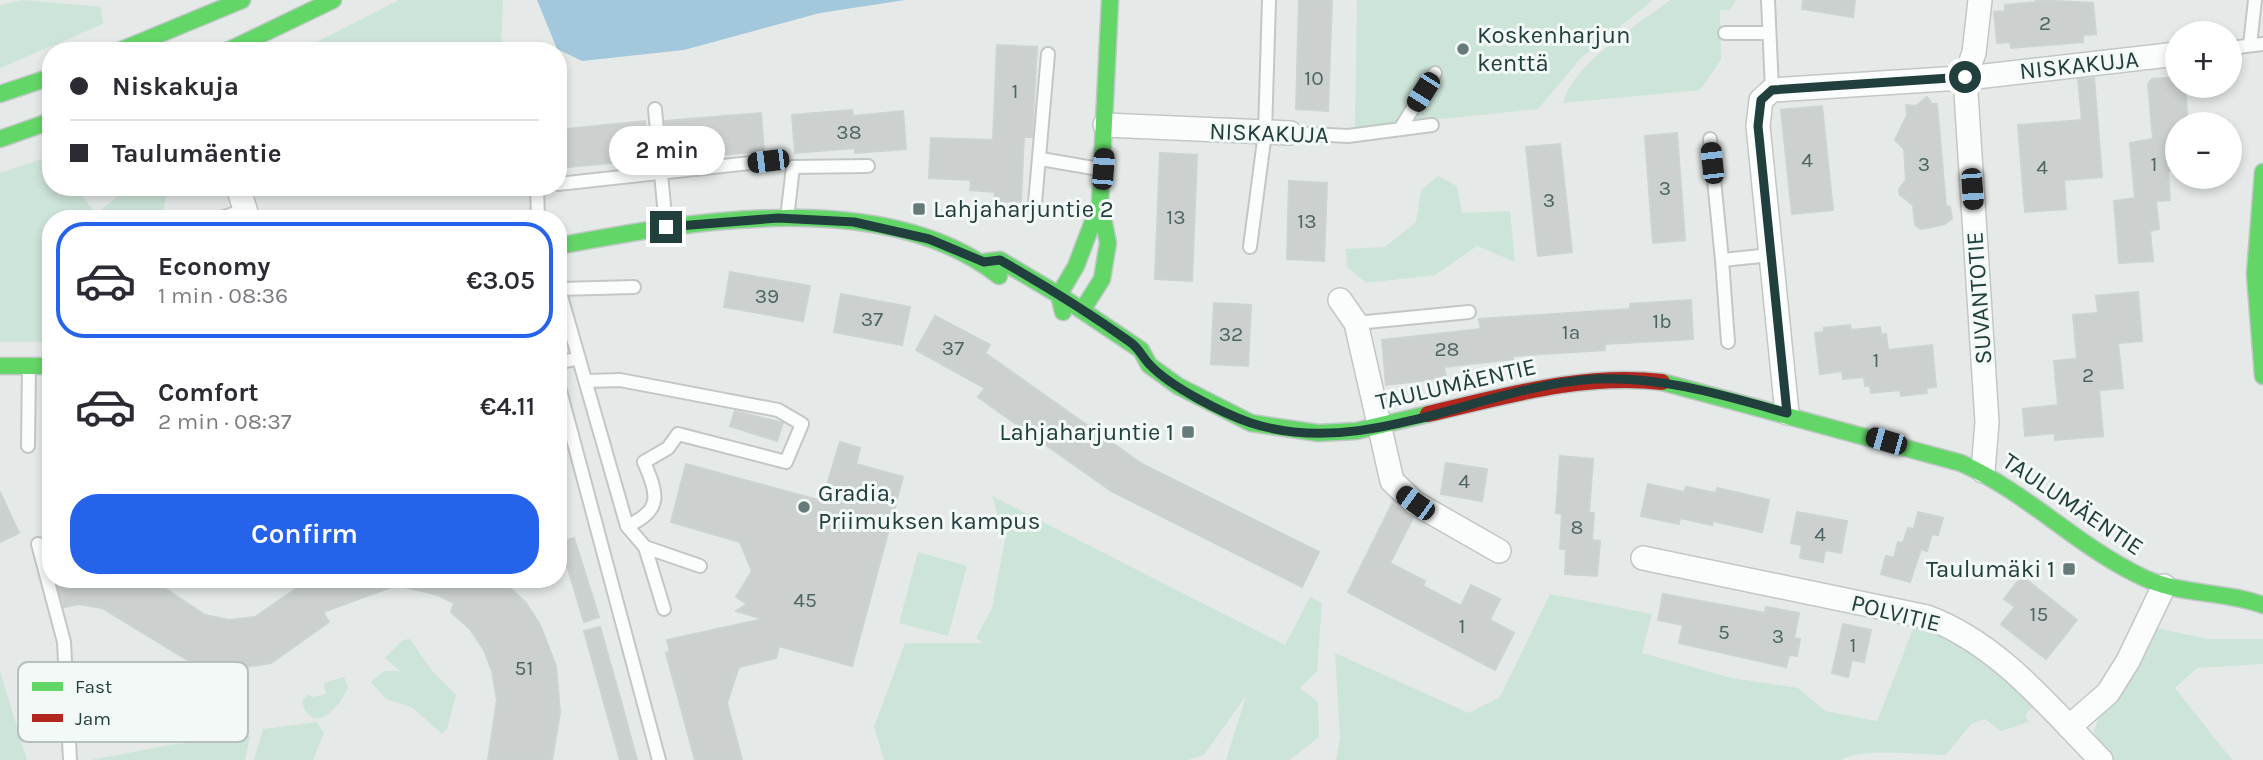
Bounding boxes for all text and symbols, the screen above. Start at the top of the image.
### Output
house number: 2 [2039,11,2051,35]
place label: Koskenharjun kenttä [1477,21,1631,77]
map controls [2165,21,2242,189]
button: + [2165,21,2242,98]
marker: Koskenharjun kenttä [1455,41,1471,57]
street label: NISKAKUJA [2018,45,2140,85]
route start [1949,61,1981,93]
house number: 10 [1304,66,1324,90]
car [1403,69,1444,115]
text: Niskakuja [112,71,239,102]
house number: 1 [1012,79,1018,103]
button: − [2165,112,2242,189]
street label: NISKAKUJA [1209,117,1330,149]
house number: 38 [836,120,862,144]
callout: 2 min [608,126,724,174]
text: 2 min [636,137,698,164]
text: Taulumäentie [112,138,282,169]
car [1700,141,1725,185]
car [1092,147,1115,191]
car [746,148,791,174]
house number: 4 [1801,148,1813,172]
house number: 3 [1918,152,1930,176]
house number: 1 [2151,152,2157,176]
house number: 4 [2036,155,2048,179]
car [1961,167,1984,211]
house number: 3 [1659,176,1671,200]
house number: 3 [1543,188,1555,212]
place label: Lahjaharjuntie 2 [933,195,1114,223]
marker: Lahjaharjuntie 2 [911,201,927,217]
house number: 13 [1166,205,1186,229]
house number: 13 [1297,209,1317,233]
route end [650,211,682,243]
street label: SUVANTOTIE [1960,231,1998,365]
icon: car [74,249,137,312]
text: Economy [158,251,270,282]
text: €3.05 [466,265,535,296]
text: 1 min · 08:36 [158,282,288,309]
house number: 39 [755,284,779,308]
house number: 37 [861,307,883,331]
house number: 1b [1652,309,1672,333]
house number: 1a [1562,320,1580,344]
house number: 32 [1219,322,1243,346]
house number: 37 [942,336,964,360]
house number: 28 [1434,337,1460,361]
house number: 1 [1873,348,1879,372]
street label: TAULUMÄENTIE [1373,352,1539,416]
house number: 2 [2082,363,2094,387]
icon: car [74,375,137,438]
text: Comfort [158,377,259,408]
text: €4.11 [480,391,535,422]
text: 2 min · 08:37 [158,408,292,435]
place label: Lahjaharjuntie 1 [999,418,1174,446]
marker: Lahjaharjuntie 1 [1180,424,1196,440]
car [1863,425,1910,457]
street label: TAULUMÄENTIE [1997,447,2149,561]
house number: 4 [1458,469,1470,493]
place label: Gradia, Priimuksen kampus [818,479,1040,535]
car [1392,482,1439,524]
button: Confirm [70,494,539,574]
marker: Gradia, Priimuksen kampus [796,499,812,515]
house number: 8 [1571,515,1583,539]
house number: 4 [1814,522,1826,546]
place label: Taulumäki 1 [1926,555,2055,583]
marker: Taulumäki 1 [2061,561,2077,577]
house number: 45 [793,588,817,612]
street label: POLVITIE [1848,588,1944,638]
house number: 15 [2030,602,2048,626]
house number: 1 [1459,614,1465,638]
house number: 5 [1718,620,1730,644]
house number: 3 [1772,624,1784,648]
house number: 1 [1850,633,1856,657]
house number: 51 [515,656,533,680]
legend [18,662,248,742]
text: Fast [75,676,112,698]
text: Jam [75,708,111,730]

